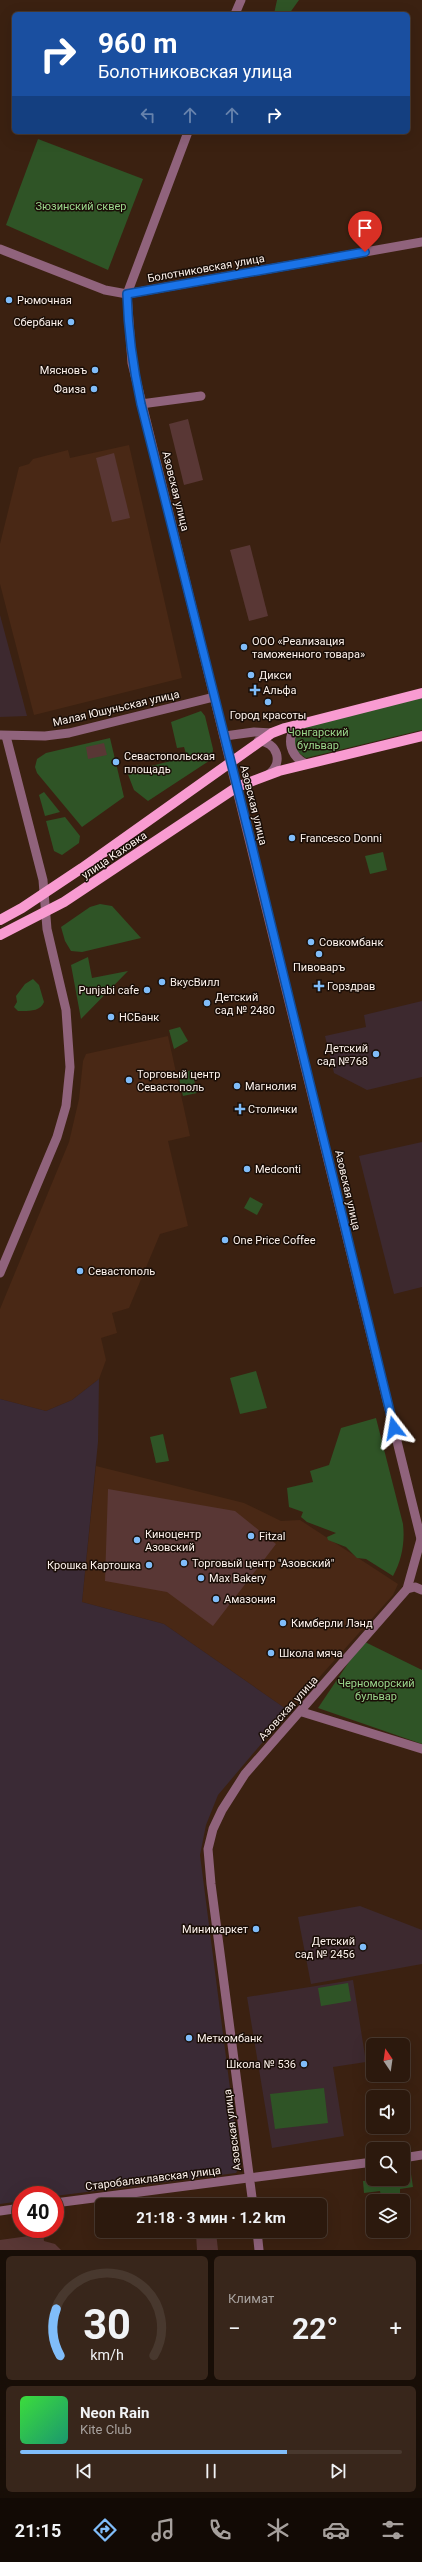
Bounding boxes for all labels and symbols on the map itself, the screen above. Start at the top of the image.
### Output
park label: Зюзинский сквер [36,200,126,213]
pin [348,211,382,252]
street label: Болотниковская улица [147,252,266,285]
place label: Рюмочная [17,294,72,307]
marker: Рюмочная [4,295,14,305]
place label: Сбербанк [13,316,63,329]
marker: Сбербанк [66,317,76,327]
place label: Мясновъ [40,364,87,377]
marker: Мясновъ [90,365,100,375]
place label: Фаиза [54,383,86,396]
marker: Фаиза [89,384,99,394]
street label: Азовская улица [159,450,192,532]
place label: ООО «Реализация таможенного товара» [252,635,365,661]
marker: ООО «Реализация таможенного товара» [239,642,249,652]
place label: Дикси [259,669,292,682]
marker: Дикси [246,670,256,680]
place label: Альфа [263,684,297,697]
marker: Альфа [250,685,260,695]
street label: Малая Юшуньская улица [52,688,181,729]
marker: Город красоты [263,697,273,707]
place label: Город красоты [230,709,306,722]
park label: Чонгарский бульвар [287,726,349,752]
place label: Севастопольская площадь [124,750,215,776]
marker: Севастопольская площадь [111,757,121,767]
street label: Азовская улица [237,764,270,846]
street label: улица Каховка [79,829,149,882]
place label: Francesco Donni [300,832,382,845]
marker: Francesco Donni [287,833,297,843]
place label: Совкомбанк [319,936,383,949]
marker: Совкомбанк [306,937,316,947]
marker: Пивоваръ [314,949,324,959]
place label: Пивоваръ [293,961,345,974]
place label: ВкусВилл [170,976,220,989]
marker: ВкусВилл [157,977,167,987]
place label: Горздрав [327,980,375,993]
marker: Горздрав [314,981,324,991]
place label: Punjabi cafe [78,984,139,997]
marker: Punjabi cafe [142,985,152,995]
place label: Детский сад № 2480 [215,991,275,1017]
marker: Детский сад № 2480 [202,998,212,1008]
place label: НСБанк [119,1011,159,1024]
marker: НСБанк [106,1012,116,1022]
place label: Детский сад №768 [317,1042,368,1068]
marker: Детский сад №768 [371,1049,381,1059]
place label: Торговый центр Севастополь [137,1068,220,1094]
marker: Торговый центр Севастополь [124,1075,134,1085]
place label: Магнолия [245,1080,296,1093]
marker: Магнолия [232,1081,242,1091]
place label: Столички [248,1103,297,1116]
marker: Столички [235,1104,245,1114]
street label: Азовская улица [332,1149,363,1232]
place label: Medconti [255,1163,301,1176]
marker: Medconti [242,1164,252,1174]
place label: One Price Coffee [233,1234,316,1247]
marker: One Price Coffee [220,1235,230,1245]
place label: Севастополь [88,1265,155,1278]
marker: Севастополь [75,1266,85,1276]
position arrow [373,1407,415,1449]
place label: Киноцентр Азовский [145,1528,201,1554]
place label: Fitzal [259,1530,285,1543]
marker: Fitzal [246,1531,256,1541]
marker: Киноцентр Азовский [132,1535,142,1545]
place label: Торговый центр "Азовский" [192,1557,334,1570]
marker: Торговый центр "Азовский" [179,1558,189,1568]
place label: Крошка Картошка [47,1559,141,1572]
marker: Крошка Картошка [144,1560,154,1570]
place label: Max Bakery [209,1572,267,1585]
marker: Max Bakery [196,1573,206,1583]
place label: Амазония [224,1593,276,1606]
marker: Амазония [211,1594,221,1604]
place label: Кимберли Лэнд [291,1617,373,1630]
marker: Кимберли Лэнд [278,1618,288,1628]
place label: Школа мяча [279,1647,343,1660]
marker: Школа мяча [266,1648,276,1658]
street label: Азовская улица [256,1674,321,1743]
park label: Черноморский бульвар [337,1677,415,1703]
place label: Минимаркет [182,1923,249,1936]
marker: Минимаркет [251,1924,261,1934]
place label: Детский сад № 2456 [295,1935,355,1961]
marker: Детский сад № 2456 [358,1942,368,1952]
place label: Меткомбанк [197,2032,262,2045]
marker: Меткомбанк [184,2033,194,2043]
north arrow [366,2038,410,2082]
place label: Школа № 536 [226,2058,296,2071]
marker: Школа № 536 [299,2059,309,2069]
street label: Азовская улица [221,2088,244,2171]
street label: Старобалаклавская улица [85,2164,222,2193]
speed limit sign: 40 [12,2186,64,2238]

